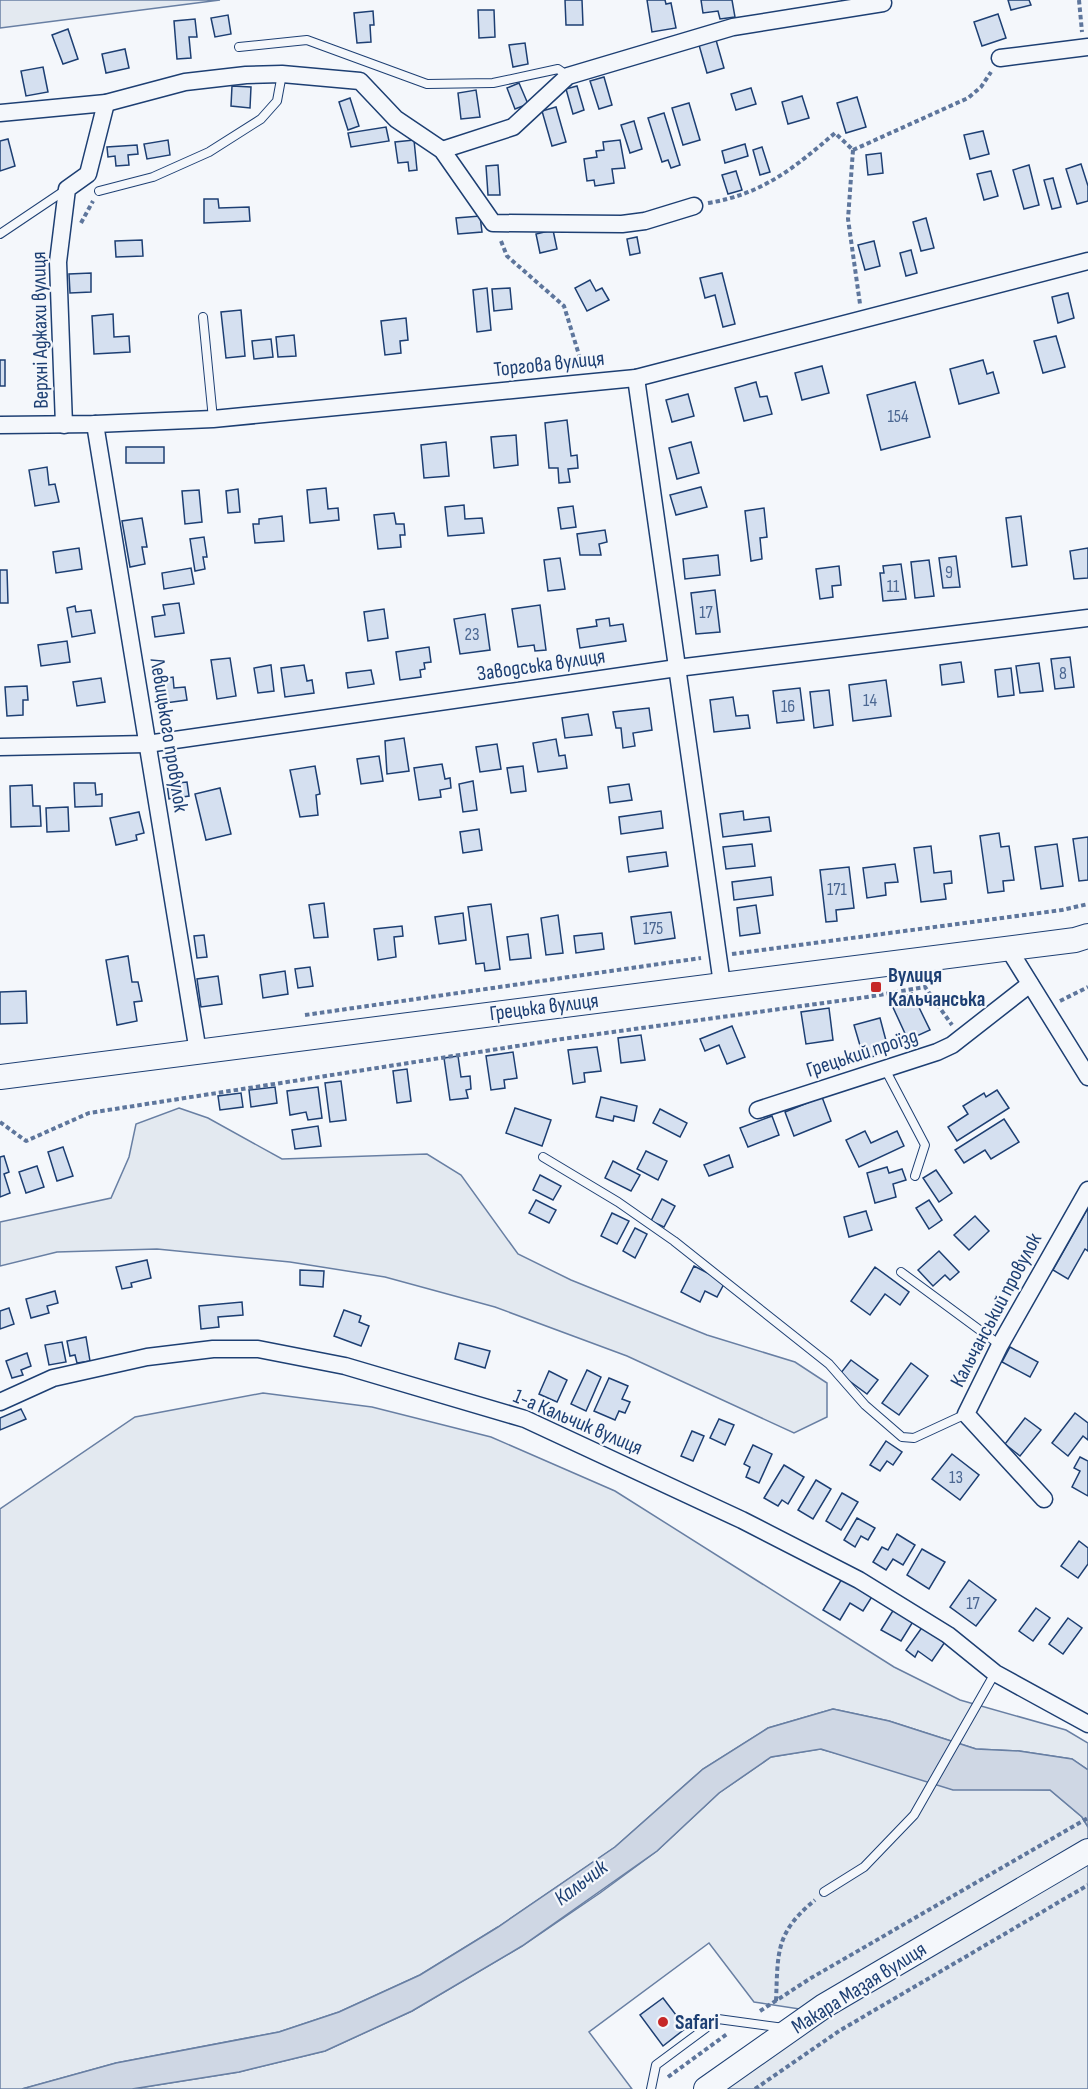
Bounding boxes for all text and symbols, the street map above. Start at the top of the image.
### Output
street label: Верхні Аджахи вулиця [26,251,54,409]
street label: Торгова вулиця [492,346,606,382]
house number: 154 [887,406,909,427]
house number: 9 [945,562,953,583]
house number: 11 [887,576,900,597]
house number: 17 [699,602,714,623]
house number: 23 [465,624,480,645]
street label: Заводська вулиця [475,644,607,686]
street label: Левицького провулок [144,655,194,814]
house number: 8 [1059,663,1067,684]
house number: 14 [863,690,877,711]
house number: 16 [781,696,795,717]
house number: 171 [827,879,848,900]
house number: 175 [643,918,663,939]
place label: Вулиця Кальчанська [888,963,985,1012]
marker: Вулиця Кальчанська [869,980,883,994]
street label: Грецька вулиця [488,988,600,1026]
street label: Грецький проїзд [803,1023,921,1083]
street label: Кальчанський провулок [945,1229,1047,1391]
street label: 1-а Кальчик вулиця [510,1384,646,1460]
house number: 13 [949,1467,963,1488]
house number: 17 [966,1593,981,1614]
water label: Кальчик [549,1854,614,1912]
street label: Макара Мазая вулиця [787,1937,931,2039]
place label: Safari [675,2010,719,2035]
marker: Safari [656,2015,670,2029]

